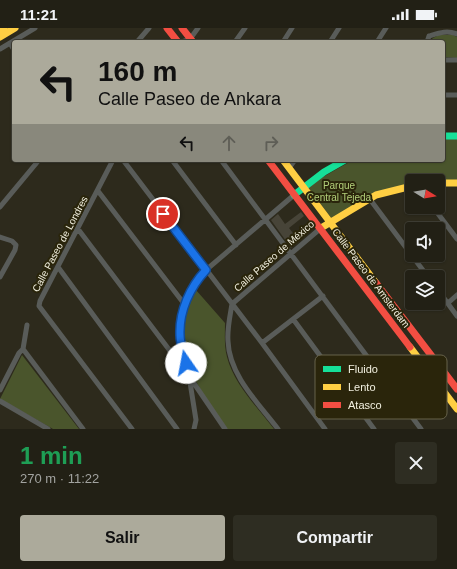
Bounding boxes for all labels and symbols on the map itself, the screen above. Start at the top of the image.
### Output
north arrow [405,174,445,214]
park label: Parque Central Tejeda [307,180,372,203]
street label: Calle Paseo de Londres [30,194,90,294]
pin [146,197,180,231]
street label: Calle Paseo de México [232,218,317,294]
street label: Calle Paseo de Amsterdam [330,226,412,330]
position arrow [165,342,207,384]
legend [315,355,447,419]
text: Fluido [348,363,378,375]
text: Lento [348,381,376,393]
text: Atasco [348,399,382,411]

